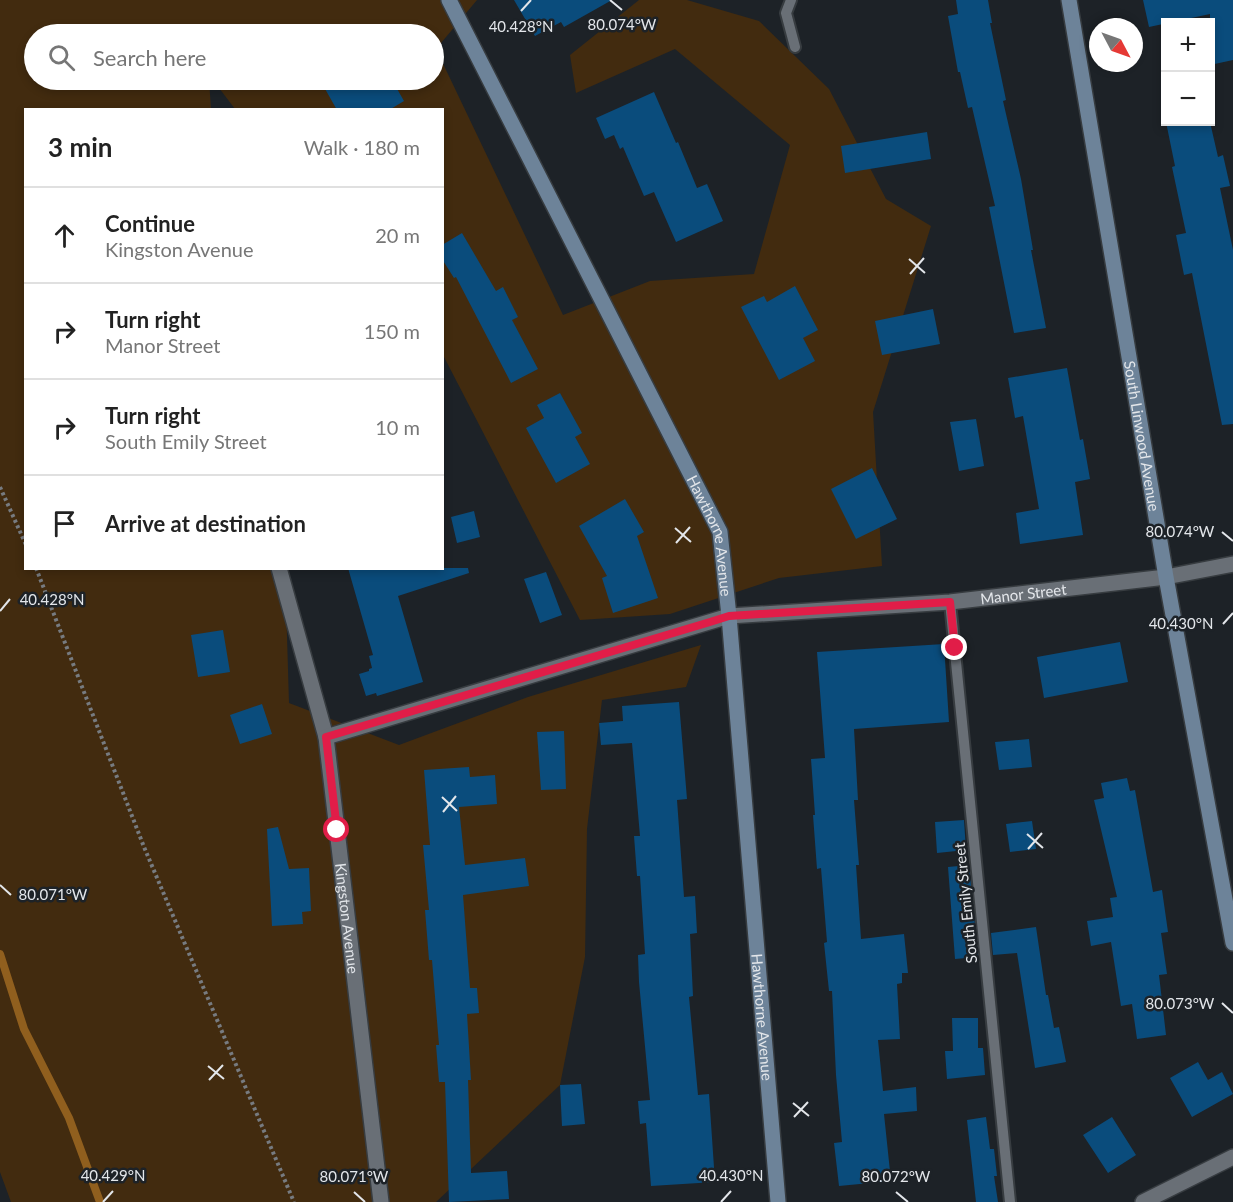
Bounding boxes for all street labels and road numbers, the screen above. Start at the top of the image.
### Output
street label: South Linwood Avenue [1121,359,1164,513]
street label: Hawthorne Avenue [683,472,736,597]
street label: Manor Street [979,580,1068,607]
street label: South Emily Street [950,841,980,964]
street label: Kingston Avenue [332,862,363,975]
street label: Hawthorne Avenue [748,953,777,1081]

